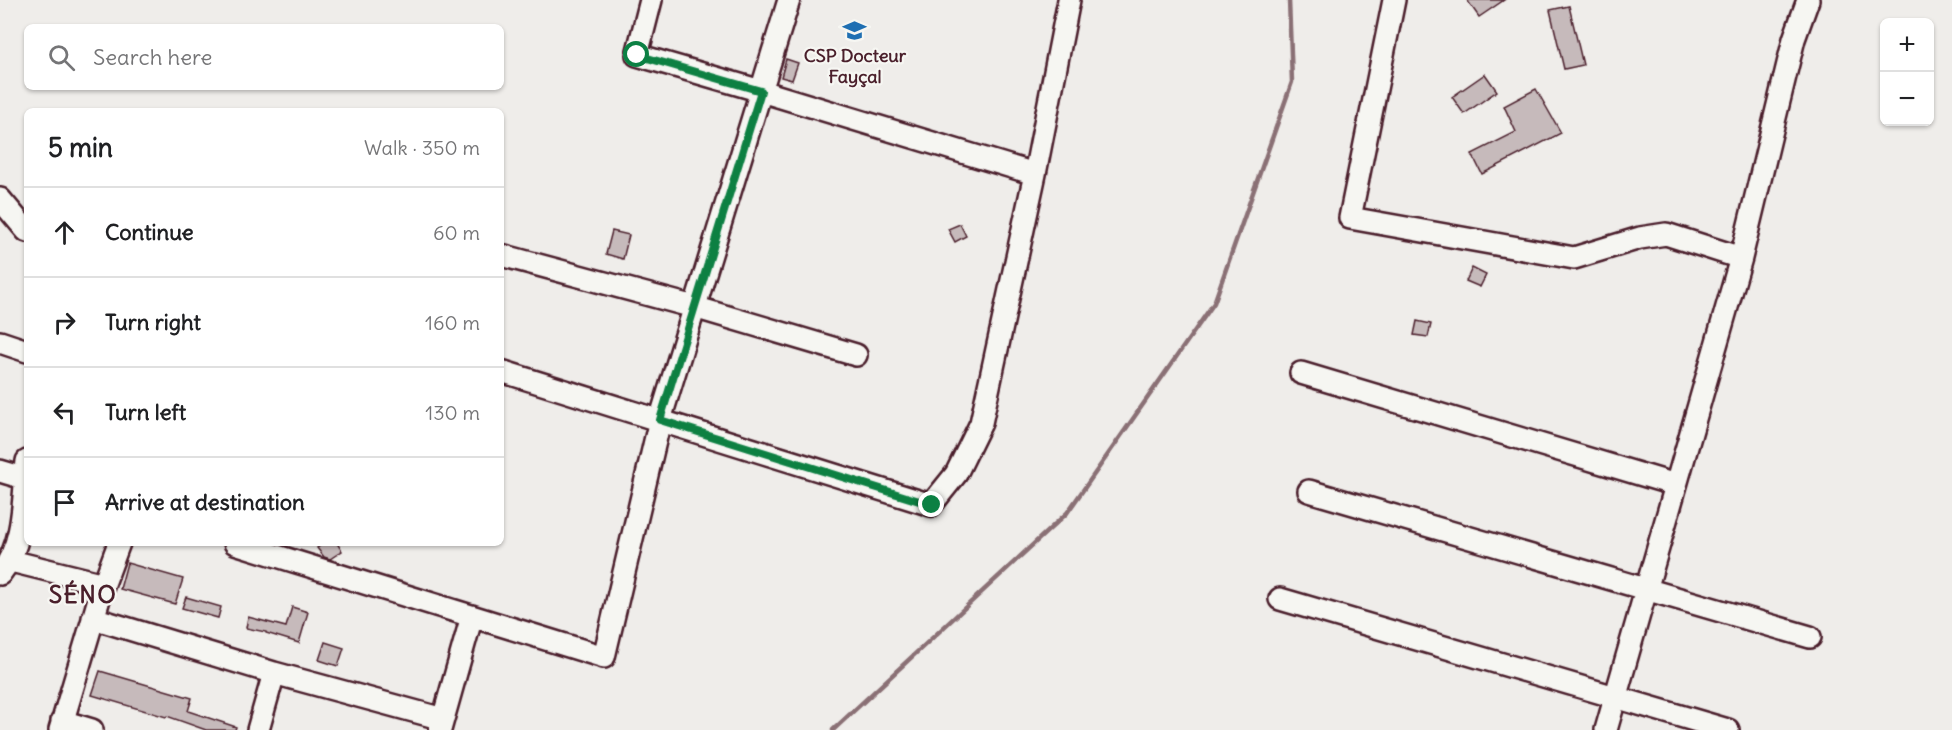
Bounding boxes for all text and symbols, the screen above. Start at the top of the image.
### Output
school or university icon: CSP Docteur Fayçal [842,17,868,43]
map controls [1880,18,1934,126]
button: + [1880,18,1934,72]
search box [24,24,504,90]
icon: search [45,41,78,74]
route start [623,41,649,67]
text: Search here [93,43,212,71]
place label: CSP Docteur Fayçal [804,44,907,88]
button: − [1880,72,1934,126]
text: 5 min [48,131,113,164]
text: Walk · 350 m [364,135,480,160]
icon: ahead [48,216,81,249]
text: Continue [105,218,194,246]
text: 60 m [433,220,480,245]
icon: right [48,306,81,339]
text: Turn right [105,308,201,336]
text: 160 m [425,310,480,335]
icon: left [48,396,81,429]
text: Turn left [105,398,186,426]
text: 130 m [425,400,480,425]
icon: arrive [48,486,81,519]
text: Arrive at destination [105,488,305,516]
route end [918,491,944,517]
district label: SÉNO [49,579,117,609]

